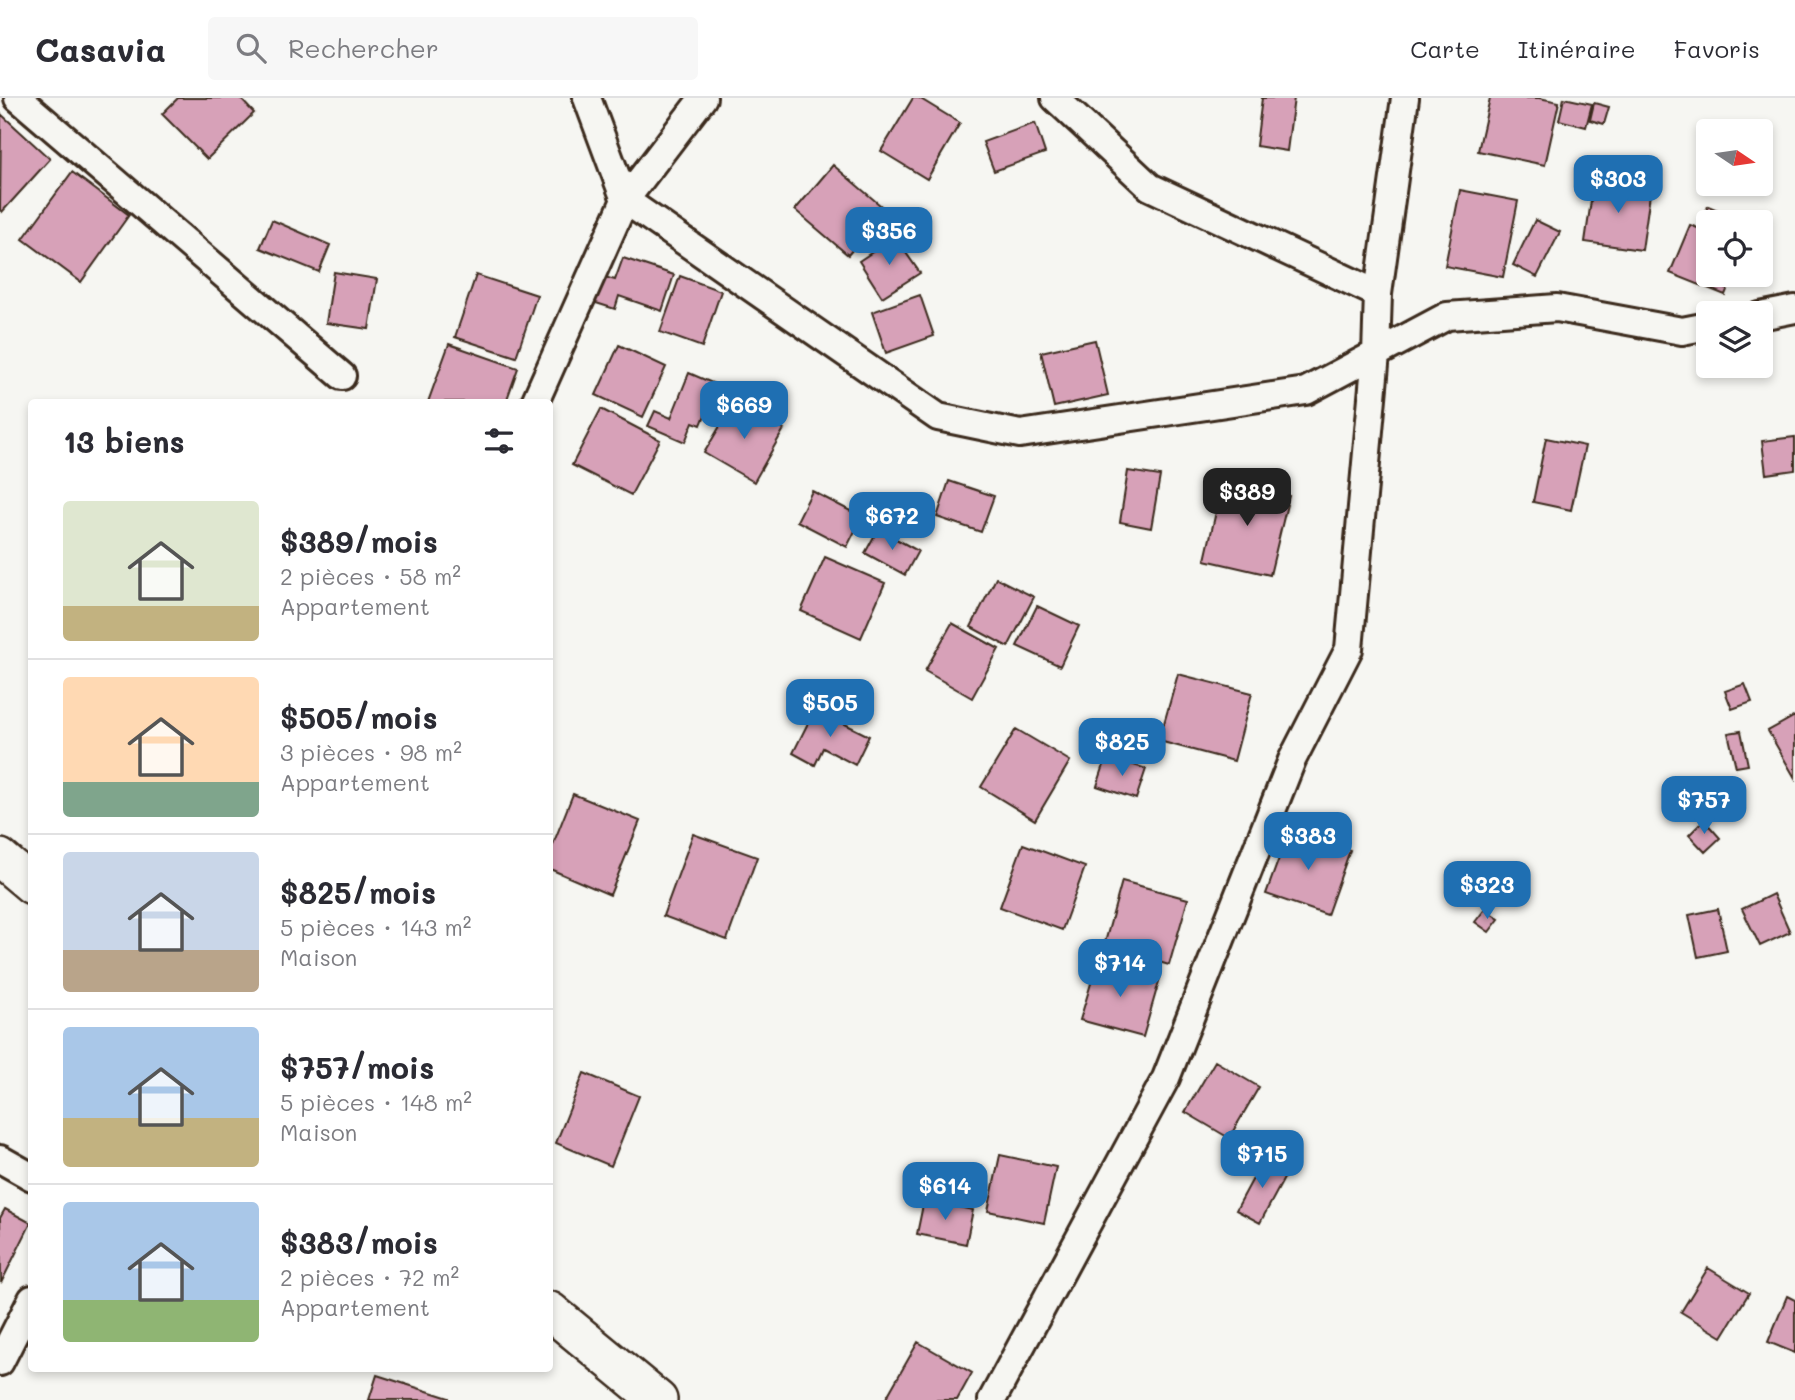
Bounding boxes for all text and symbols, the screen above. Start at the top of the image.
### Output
search box [208,17,698,80]
text: Casavia [35,27,166,70]
icon: search [232,29,270,67]
text: Rechercher [288,31,439,65]
text: Carte [1410,33,1480,64]
text: Itinéraire [1518,33,1636,64]
text: Favoris [1674,33,1760,64]
north arrow [1696,119,1773,196]
map controls [1696,119,1773,378]
pin: $303 [1577,156,1659,215]
text: $303 [1590,163,1646,193]
pin: $356 [848,208,930,267]
button: locate [1696,210,1773,287]
text: $356 [861,215,917,245]
button: layers [1696,301,1773,378]
pin: $669 [703,382,785,441]
text: $669 [716,389,772,419]
text: 13 biens [63,421,185,461]
icon: filters [480,422,518,460]
pin: $389 [1206,468,1288,528]
text: $389 [1219,476,1275,506]
pin: $672 [851,492,933,552]
text: $672 [865,500,919,530]
text: $389/mois [280,521,438,561]
icon: home [119,529,203,613]
text: 2 pièces · 58 m² [280,561,461,591]
text: Appartement [280,591,430,621]
pin: $505 [789,680,871,739]
text: $505 [802,687,858,717]
text: $505/mois [280,697,438,737]
icon: home [119,705,203,789]
pin: $825 [1081,718,1163,778]
text: $825 [1095,726,1149,756]
text: 3 pièces · 98 m² [280,737,462,767]
text: Appartement [280,767,430,797]
pin: $757 [1663,776,1745,836]
text: $757 [1677,784,1731,814]
pin: $383 [1267,812,1349,872]
text: $383 [1280,820,1336,850]
pin: $323 [1446,862,1528,921]
text: $323 [1460,869,1514,899]
text: $825/mois [280,872,436,912]
icon: home [119,880,203,964]
text: 5 pièces · 143 m² [280,912,472,942]
pin: $714 [1079,940,1161,999]
text: Maison [280,942,357,972]
text: $714 [1094,947,1146,977]
text: $757/mois [280,1047,434,1087]
icon: home [119,1055,203,1139]
text: 5 pièces · 148 m² [280,1087,472,1117]
text: Maison [280,1117,357,1147]
pin: $715 [1221,1130,1303,1190]
text: $715 [1237,1138,1287,1168]
pin: $614 [904,1162,986,1222]
text: $614 [919,1170,971,1200]
text: $383/mois [280,1222,438,1262]
icon: home [119,1230,203,1314]
text: 2 pièces · 72 m² [280,1262,459,1292]
text: Appartement [280,1292,430,1322]

